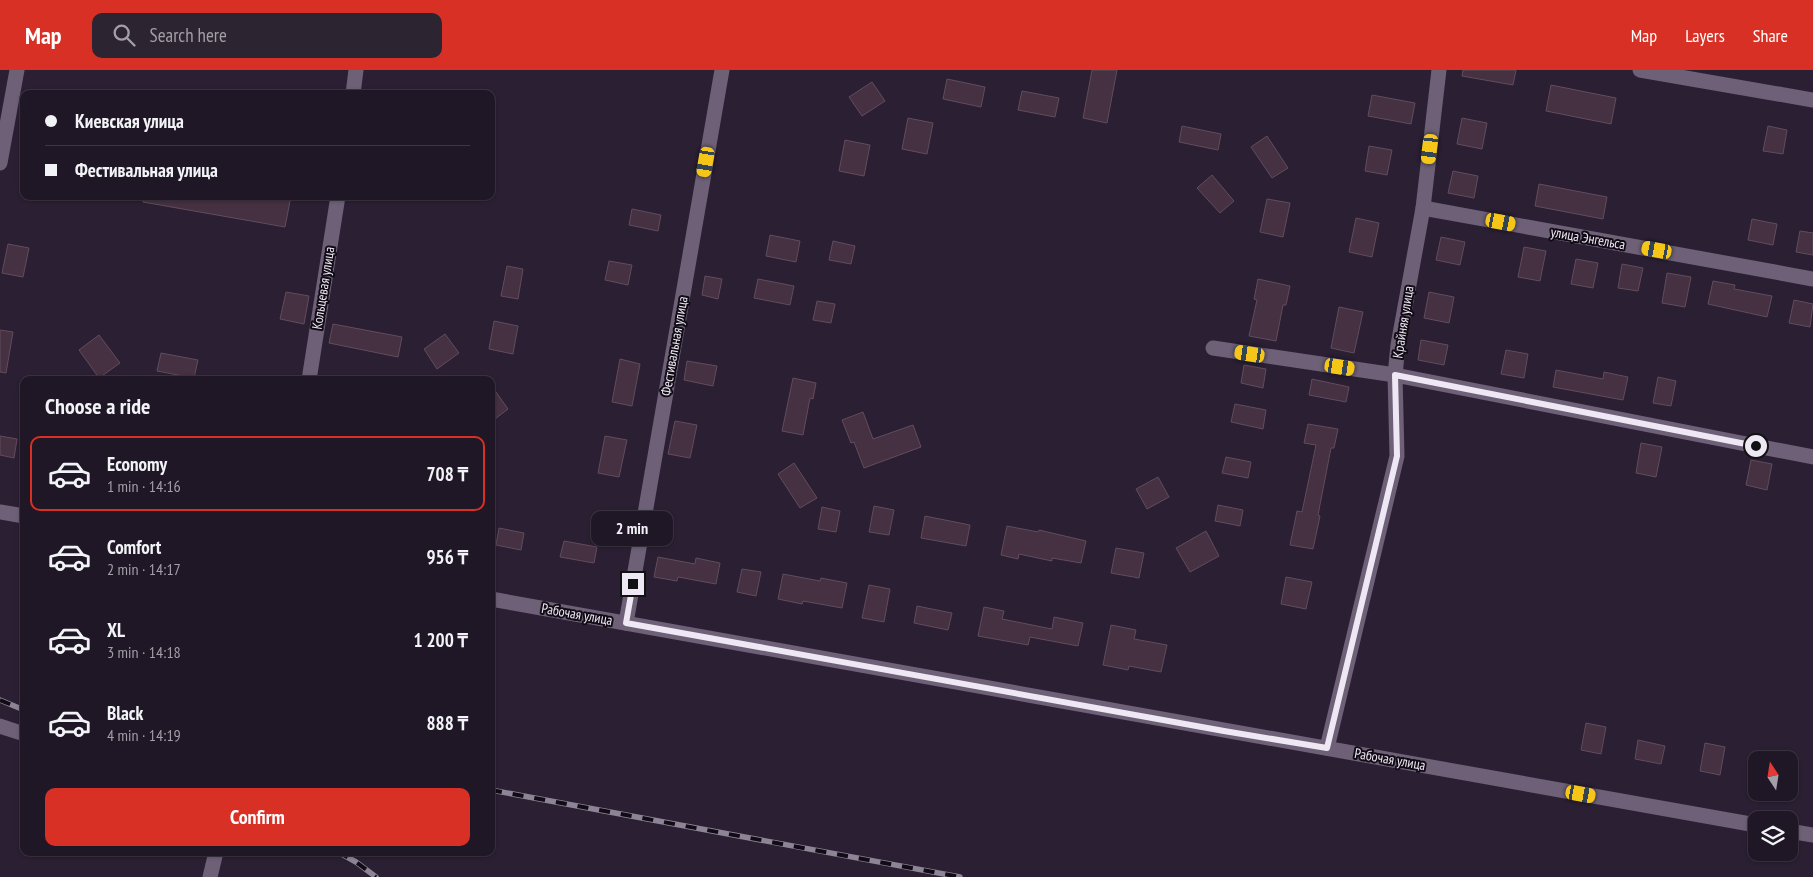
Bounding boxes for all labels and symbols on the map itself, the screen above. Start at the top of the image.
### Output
car [1420,133,1439,165]
car [696,146,715,178]
car [1484,212,1517,232]
street label: улица Энгельса [1549,223,1627,253]
car [1640,240,1673,260]
street label: Кольцевая улица [308,245,338,331]
street label: Крайняя улица [1388,284,1418,360]
street label: Фестивальная улица [656,295,692,397]
car [1234,344,1265,364]
car [1324,357,1355,377]
route start [1745,435,1767,457]
callout: 2 min [592,512,674,546]
route end [622,573,644,595]
street label: Рабочая улица [540,599,614,629]
street label: Рабочая улица [1353,744,1427,774]
north arrow [1748,751,1798,801]
car [1564,784,1597,804]

